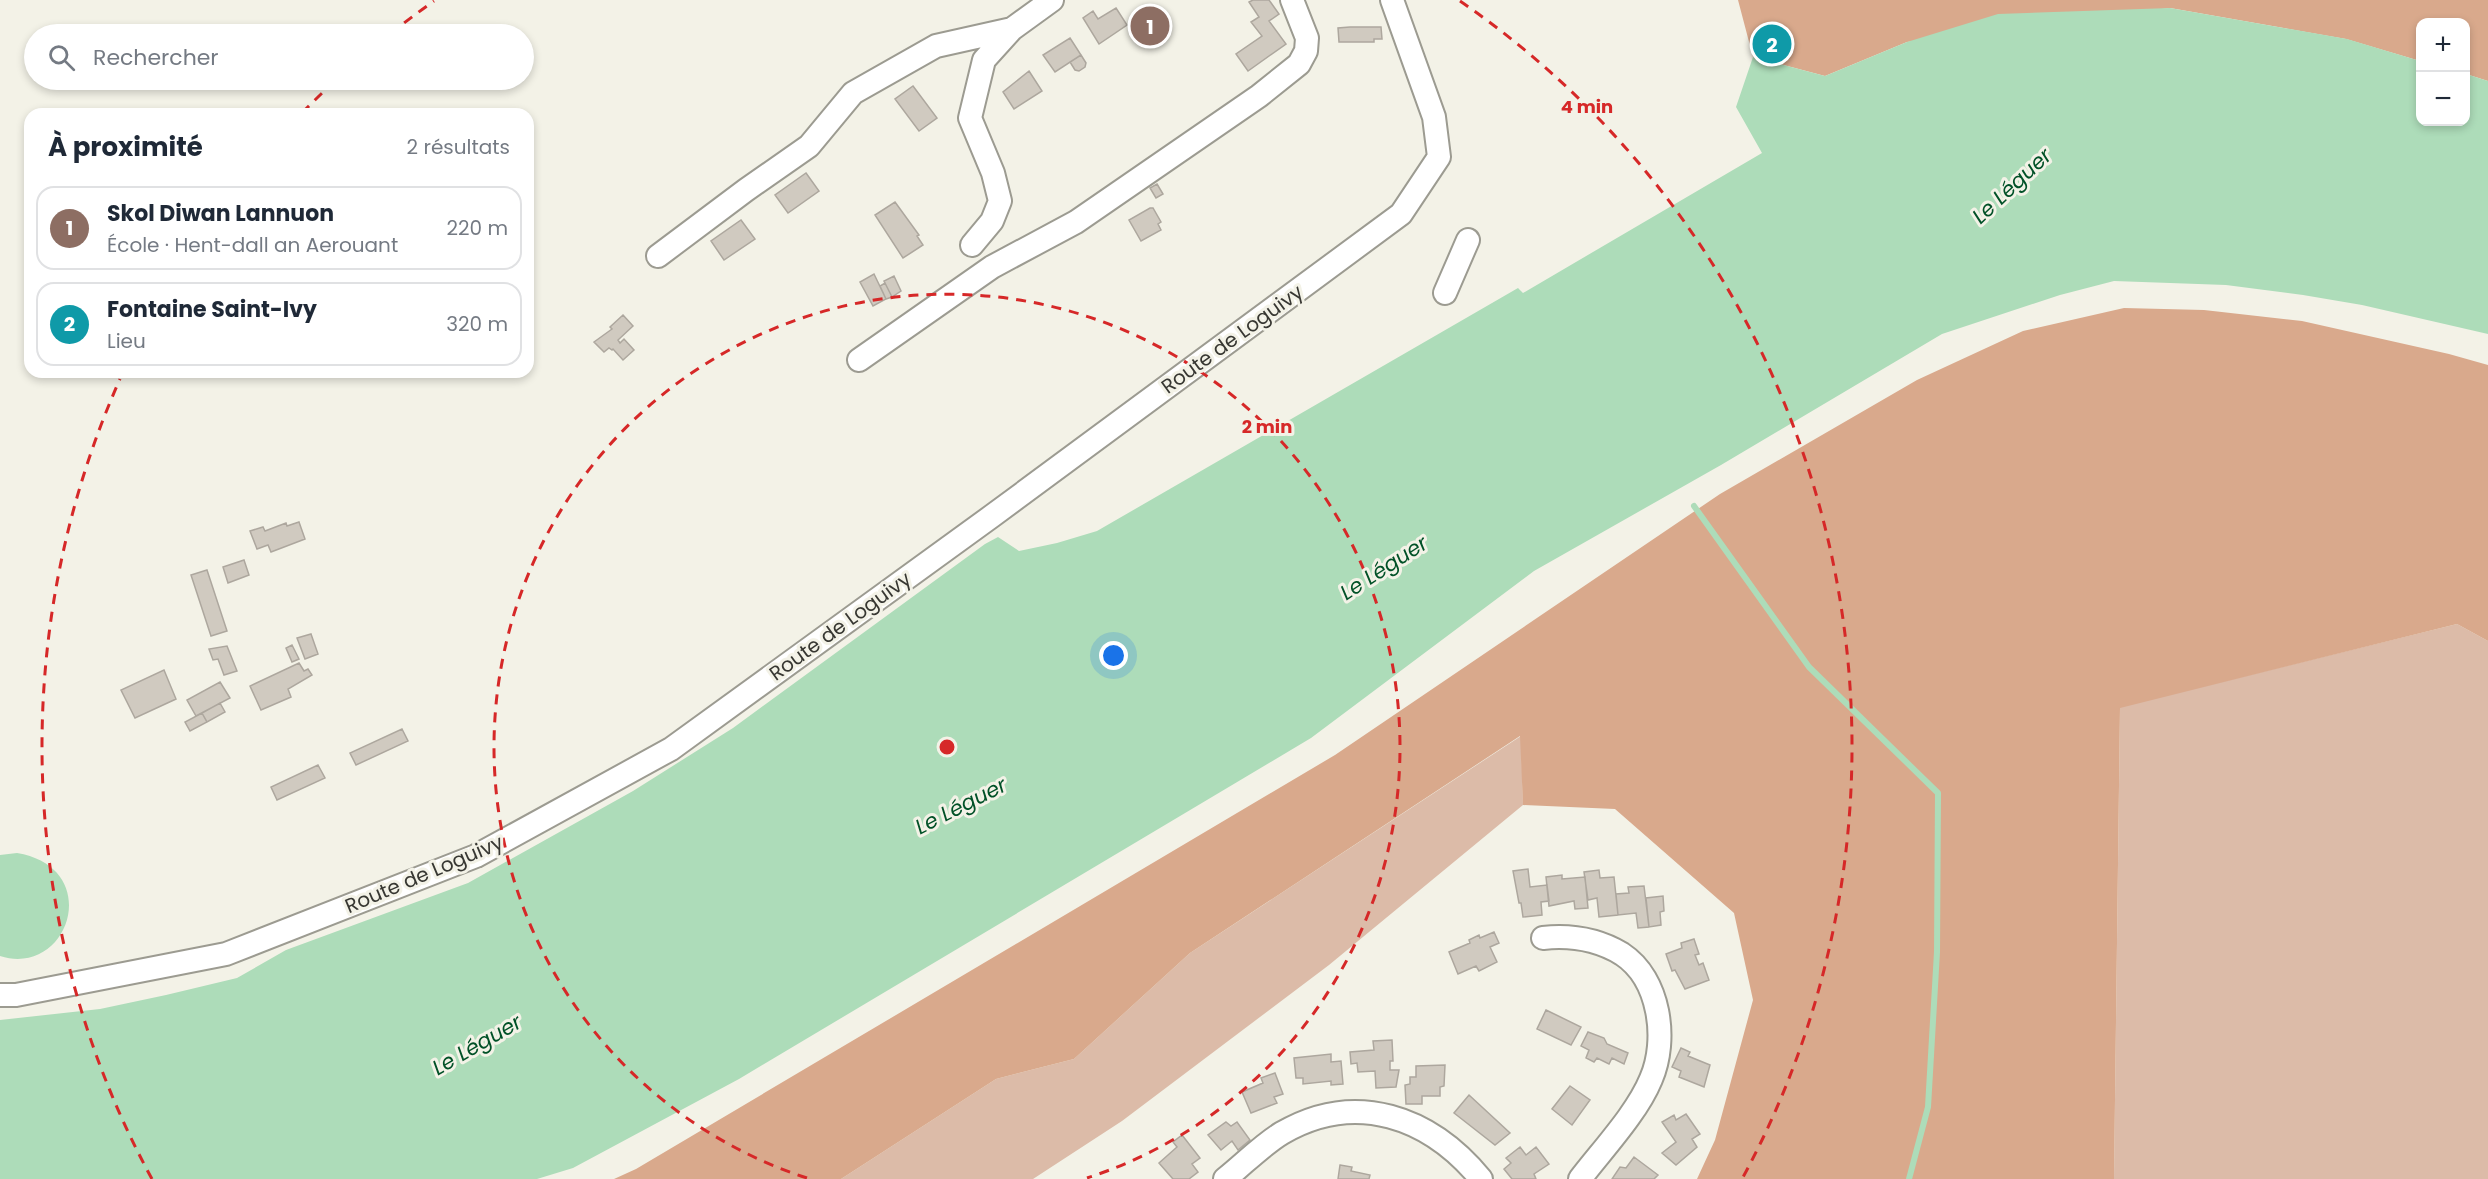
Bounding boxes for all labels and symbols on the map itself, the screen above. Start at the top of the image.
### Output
pin: 1 [1130,3,1170,48]
pin: 2 [1752,22,1792,66]
text: 4 min [1561,94,1613,119]
water label: Le Léguer [1966,141,2059,230]
street label: Route de Loguivy [1155,278,1309,400]
text: 2 min [1242,414,1292,439]
water label: Le Léguer [1334,528,1434,607]
street label: Route de Loguivy [763,565,917,687]
your location [1099,641,1128,670]
centre of rings [937,737,957,757]
water label: Le Léguer [910,770,1012,841]
street label: Route de Loguivy [341,828,507,920]
water label: Le Léguer [427,1007,528,1082]

